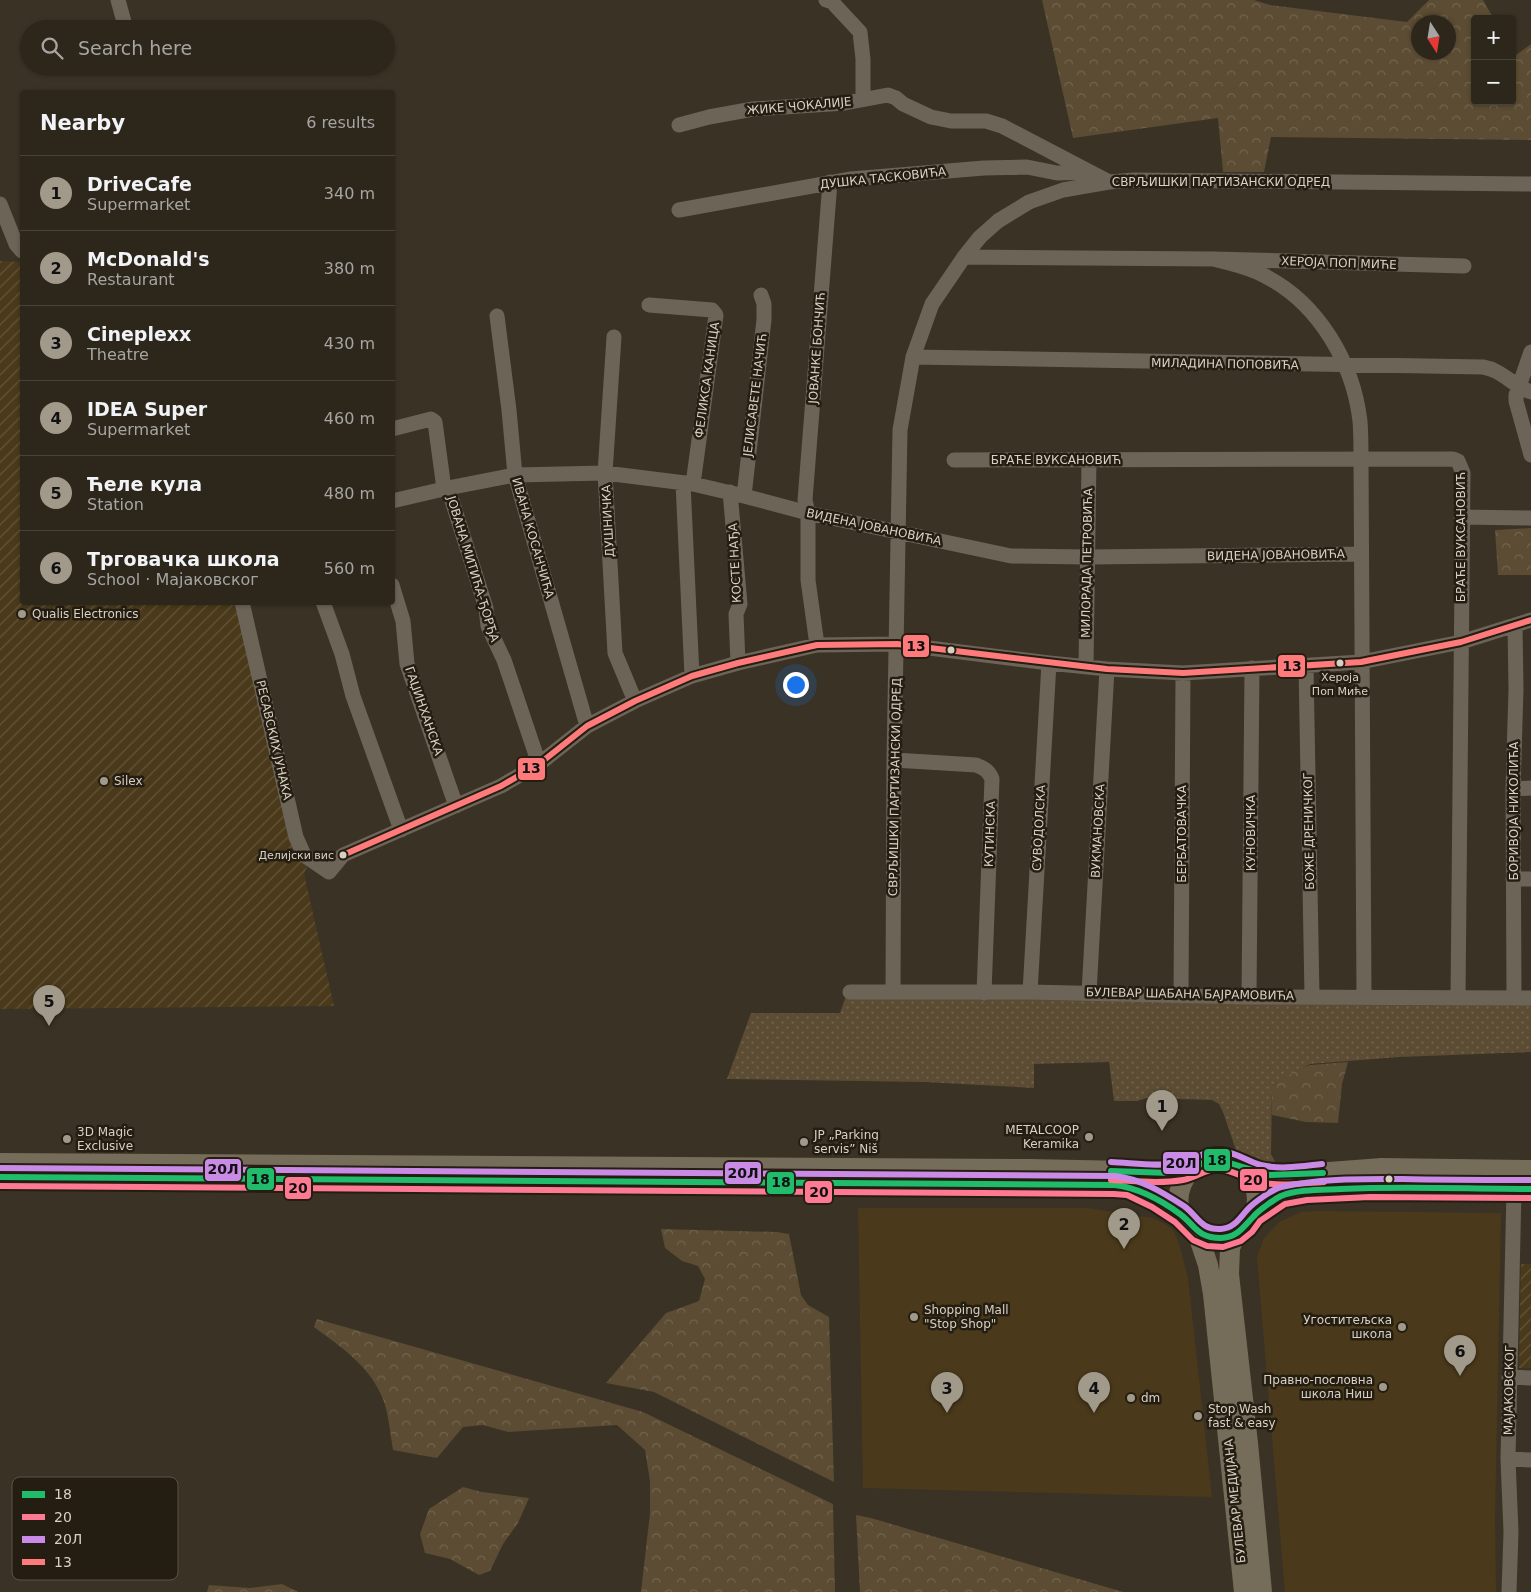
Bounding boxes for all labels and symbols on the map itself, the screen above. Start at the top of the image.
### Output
north arrow [1411,15,1456,60]
street label: ЖИКЕ ЧОКАЛИЈЕ [746,94,852,118]
street label: ДУШКА ТАСКОВИЋА [819,164,948,192]
street label: СВРЉИШКИ ПАРТИЗАНСКИ ОДРЕД [1112,175,1330,189]
street label: ХЕРОЈА ПОП МИЋЕ [1281,254,1397,272]
street label: ЈОВАНКЕ БОНЧИЋ [806,292,828,405]
street label: ФЕЛИКСА КАНИЦА [692,320,722,439]
street label: ЈЕЛИСАВЕТЕ НАЧИЋ [740,333,770,458]
street label: МИЛАДИНА ПОПОВИЋА [1151,356,1300,372]
street label: БРАЋЕ ВУКСАНОВИЋ [991,453,1121,467]
street label: БРАЋЕ ВУКСАНОВИЋ [1454,472,1468,602]
street label: ИВАНА КОСАНЧИЋА [509,476,557,601]
street label: ДУШНИЧКА [599,484,617,558]
street label: МИЛОРАДА ПЕТРОВИЋА [1079,487,1095,638]
street label: ЈОВАНА МИТИЋА-ЂОРЂА [444,493,502,644]
street label: ВИДЕНА ЈОВАНОВИЋА [805,506,944,548]
street label: КОСТЕ НАЂА [726,522,744,603]
street label: ВИДЕНА ЈОВАНОВИЋА [1207,547,1346,563]
place label: Qualis Electronics [32,607,139,621]
marker: Qualis Electronics [16,608,28,620]
line badge: 13 [902,634,930,658]
text: 13 [906,638,926,654]
unlabelled marker [946,645,956,655]
line badge: 13 [1277,654,1306,678]
text: 13 [1282,658,1302,674]
marker: Хероја Поп Миће [1335,658,1345,668]
street label: ГАЏИНХАНСКА [402,665,446,758]
place label: Хероја Поп Миће [1312,671,1368,698]
your location [783,672,809,698]
street label: СВРЉИШКИ ПАРТИЗАНСКИ ОДРЕД [886,678,904,896]
street label: РЕСАВСКИХ ЈУНАКА [253,679,295,802]
street label: БОРИВОЈА НИКОЛИЋА [1507,741,1521,880]
line badge: 13 [517,757,546,781]
text: 13 [521,760,541,776]
street label: БОЖЕ ДРЕНИЧКОГ [1301,772,1317,890]
place label: Silex [114,774,143,788]
marker: Silex [98,775,110,787]
street label: ВУКМАНОВСКА [1089,783,1108,879]
street label: СУВОДОЛСКА [1030,784,1048,871]
street label: БЕРБАТОВАЧКА [1175,784,1189,883]
street label: КУНОВИЧКА [1244,794,1258,871]
street label: КУТИНСКА [982,800,998,867]
place label: Делијски вис [258,849,334,862]
marker: Делијски вис [338,850,348,860]
pin: 5 [33,985,65,1026]
street label: БУЛЕВАР ШАБАНА БАЈРАМОВИЋА [1086,985,1295,1003]
pin: 1 [1146,1090,1178,1131]
place label: METALCOOP Keramika [1005,1123,1079,1151]
place label: 3D Magic Exclusive [77,1125,133,1153]
place label: JP „Parking servis” Niš [813,1128,879,1156]
marker: METALCOOP Keramika [1083,1131,1095,1143]
marker: 3D Magic Exclusive [61,1133,73,1145]
marker: JP „Parking servis” Niš [798,1136,810,1148]
line badge: 18 [1203,1148,1231,1172]
line badge: 20Л [1162,1151,1200,1175]
text: 18 [1207,1152,1227,1168]
text: 20Л [1165,1155,1197,1171]
line badge: 20Л [204,1158,242,1182]
text: 20Л [207,1161,239,1177]
line badge: 20Л [724,1161,762,1185]
text: 20Л [727,1165,759,1181]
line badge: 18 [246,1167,275,1191]
line badge: 20 [1239,1168,1268,1192]
text: 18 [250,1171,270,1187]
line badge: 18 [766,1171,795,1195]
text: 20 [1243,1172,1263,1188]
text: 18 [771,1174,791,1190]
unlabelled marker [1384,1174,1394,1184]
line badge: 20 [284,1176,312,1200]
text: 20 [288,1180,308,1196]
line badge: 20 [804,1180,833,1204]
text: 20 [809,1184,829,1200]
pin: 2 [1108,1208,1140,1249]
place label: Shopping Mall "Stop Shop" [924,1303,1009,1331]
marker: Shopping Mall "Stop Shop" [908,1311,920,1323]
place label: Угоститељска школа [1303,1313,1392,1341]
marker: Угоститељска школа [1396,1321,1408,1333]
pin: 6 [1444,1335,1476,1376]
street label: МАЈАКОВСКОГ [1501,1345,1517,1435]
pin: 3 [931,1372,963,1413]
pin: 4 [1078,1372,1110,1413]
place label: Правно-пословна школа Ниш [1263,1373,1373,1401]
marker: Правно-пословна школа Ниш [1377,1381,1389,1393]
place label: dm [1141,1391,1160,1405]
marker: dm [1125,1392,1137,1404]
place label: Stop Wash fast & easy [1208,1402,1276,1430]
marker: Stop Wash fast & easy [1192,1410,1204,1422]
street label: БУЛЕВАР МЕДИЈАНА [1221,1437,1248,1564]
legend [12,1477,178,1580]
text: 18 [54,1486,72,1502]
text: 20 [54,1509,72,1525]
text: 20Л [54,1531,82,1547]
text: 13 [54,1554,72,1570]

